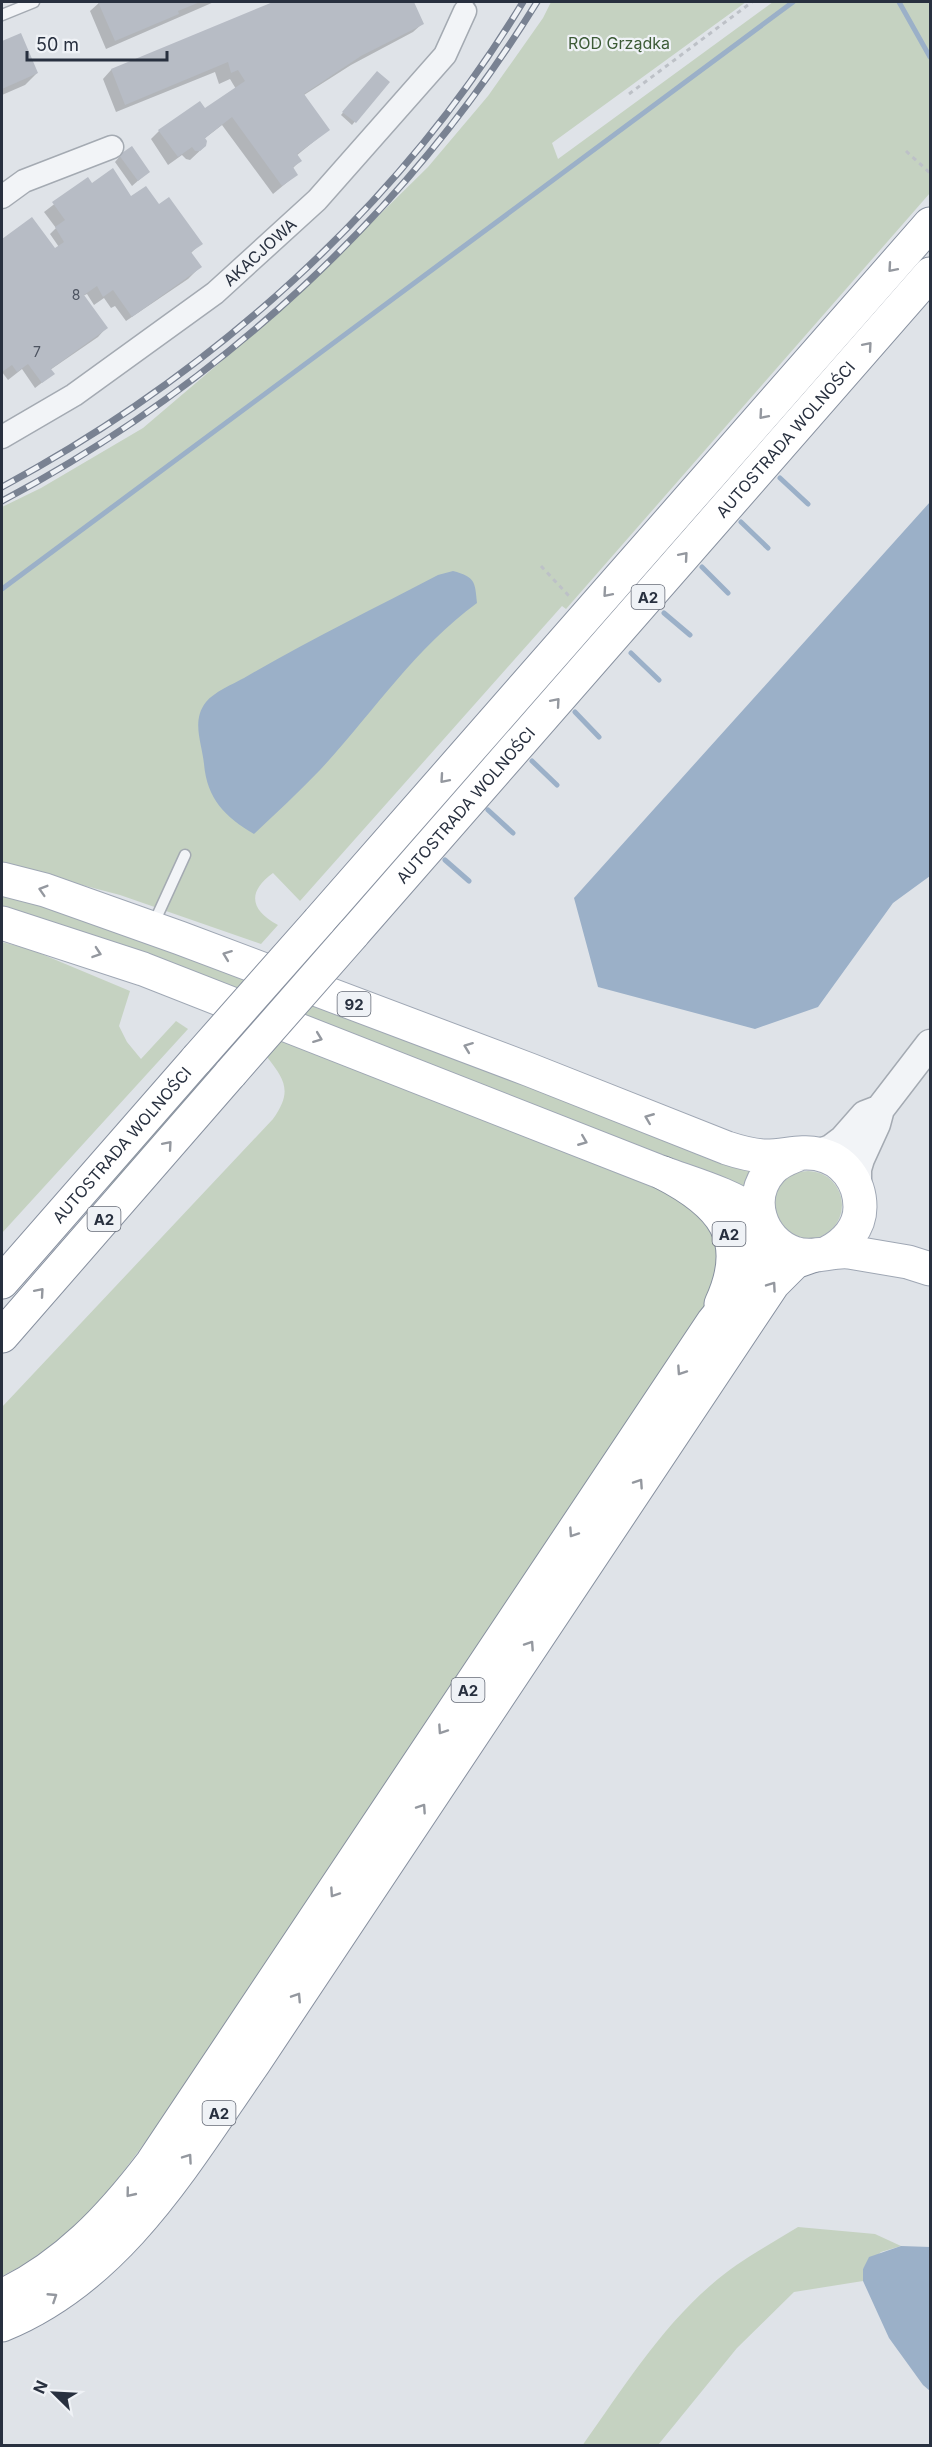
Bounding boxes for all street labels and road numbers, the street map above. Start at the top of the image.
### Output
street label: AKACJOWA [219,214,300,290]
street label: AUTOSTRADA WOLNOŚCI [712,357,859,522]
road number: A2 [632,585,664,609]
street label: AUTOSTRADA WOLNOŚCI [392,723,539,887]
road number: 92 [338,992,370,1016]
street label: AUTOSTRADA WOLNOŚCI [48,1063,195,1227]
road number: A2 [88,1207,120,1231]
road number: A2 [712,1222,746,1246]
road number: A2 [452,1678,484,1702]
road number: A2 [202,2101,236,2125]

